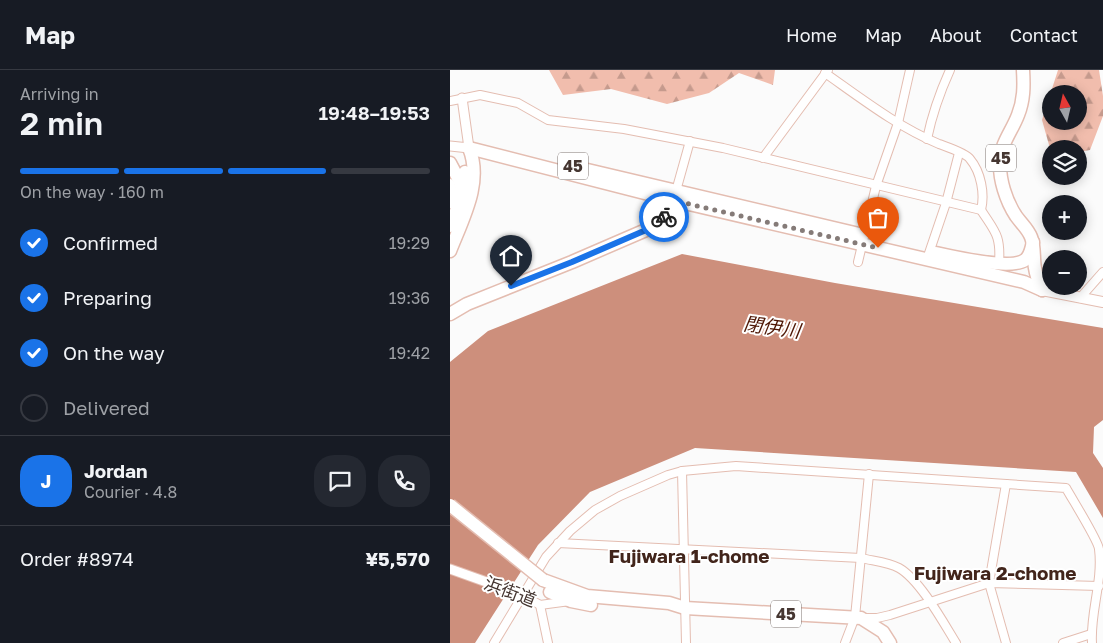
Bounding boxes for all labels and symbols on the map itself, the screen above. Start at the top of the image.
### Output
north arrow [1042,85,1088,130]
road number: 45 [986,145,1016,172]
road number: 45 [558,152,588,180]
courier [639,192,689,242]
pin [857,197,899,248]
pin [490,235,532,286]
water label: 閉伊川 [742,311,804,342]
district label: Fujiwara 1-chome [609,544,769,567]
district label: Fujiwara 2-chome [914,561,1076,584]
street label: 浜街道 [481,571,540,611]
road number: 45 [771,600,801,628]

